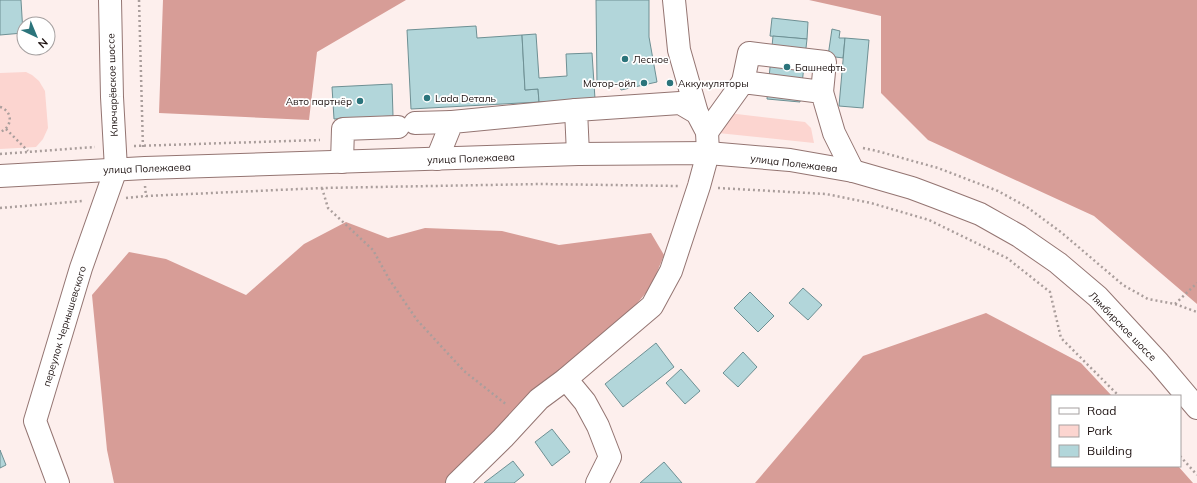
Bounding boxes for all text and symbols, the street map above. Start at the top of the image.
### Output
north arrow [16,16,56,56]
street label: Ключарёвское шоссе [104,33,121,137]
text: N [35,35,51,51]
place label: Лесное [633,53,669,66]
marker: Лесное [620,54,630,64]
place label: Башнефть [795,61,846,74]
marker: Башнефть [782,62,792,72]
place label: Мотор-ойл [583,77,636,90]
place label: Аккумуляторы [678,77,749,90]
marker: Мотор-ойл [639,78,649,88]
marker: Аккумуляторы [665,78,675,88]
place label: Lada Dеталь [435,92,497,105]
marker: Lada Dеталь [422,93,432,103]
place label: Авто партнёр [286,95,352,108]
marker: Авто партнёр [355,96,365,106]
street label: улица Полежаева [427,150,515,167]
street label: улица Полежаева [750,152,838,175]
street label: улица Полежаева [103,160,191,177]
street label: переулок Чернышевского [40,264,89,388]
street label: Лямбирское шоссе [1086,289,1159,364]
legend [1051,395,1181,467]
text: Road [1087,403,1116,418]
text: Park [1087,423,1113,438]
text: Building [1087,443,1132,458]

